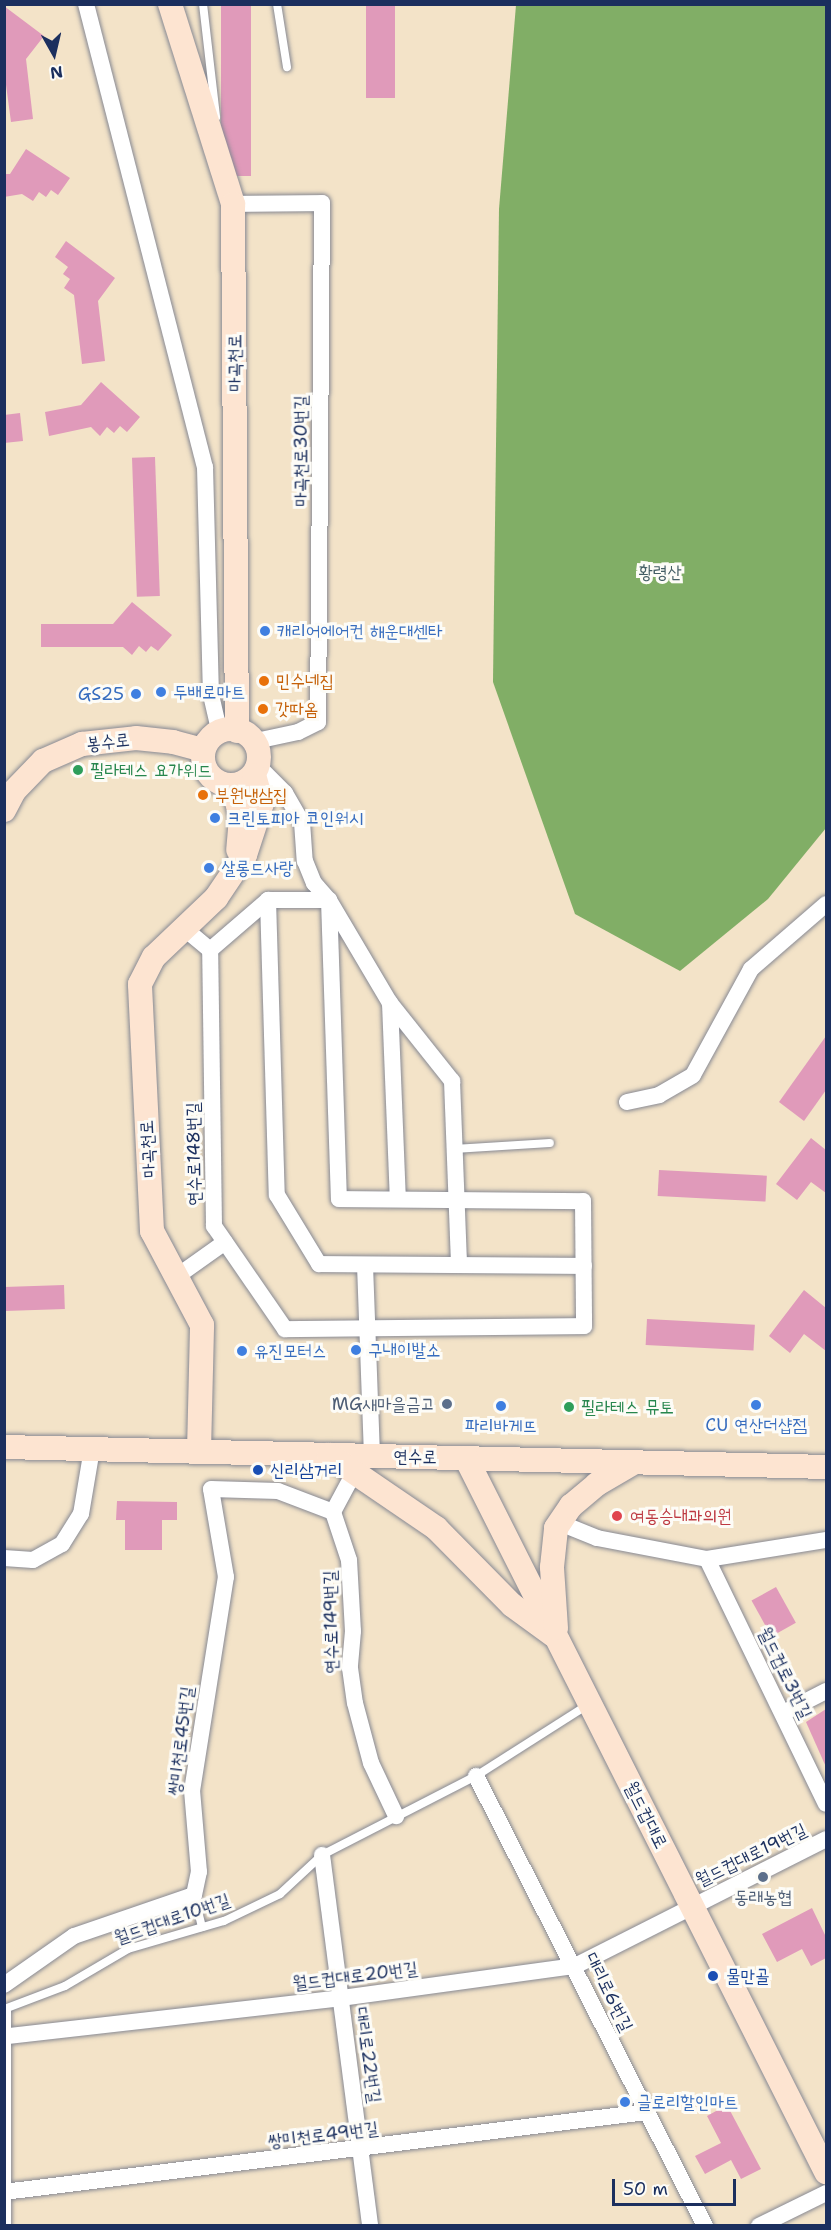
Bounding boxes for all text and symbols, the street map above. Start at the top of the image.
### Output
north arrow [24,24,84,84]
text: N [49,61,64,84]
street label: 마곡천로 [224,334,246,392]
street label: 마곡천로30번길 [290,395,312,507]
park label: 황령산 [638,561,682,583]
place label: 캐리어에어컨 해운대센타 [277,620,442,642]
marker: 캐리어에어컨 해운대센타 [258,624,272,638]
place label: 민수네집 [276,670,334,692]
marker: 민수네집 [257,674,271,688]
place label: 두배로마트 [173,681,245,703]
place label: GS25 [78,683,124,705]
marker: 두배로마트 [154,685,168,699]
marker: GS25 [129,687,143,701]
place label: 갓따옴 [275,698,318,720]
marker: 갓따옴 [256,702,270,716]
street label: 봉수로 [85,729,131,755]
place label: 필라테스 요가위드 [90,759,212,781]
marker: 필라테스 요가위드 [71,763,85,777]
place label: 부원냉삼집 [215,784,287,806]
marker: 부원냉삼집 [196,788,210,802]
place label: 크린토피아 코인워시 [227,807,363,829]
marker: 크린토피아 코인워시 [208,811,222,825]
place label: 살롱드사랑 [221,857,293,879]
marker: 살롱드사랑 [202,861,216,875]
street label: 연수로148번길 [182,1102,206,1206]
street label: 마곡천로 [136,1120,160,1178]
place label: 구내이발소 [368,1339,440,1361]
place label: 유진모터스 [254,1340,326,1362]
marker: 구내이발소 [349,1343,363,1357]
marker: 유진모터스 [235,1344,249,1358]
place label: MG새마을금고 [332,1393,435,1415]
place label: 필라테스 뮤토 [581,1396,674,1418]
marker: MG새마을금고 [440,1397,454,1411]
marker: CU 연산더샵점 [749,1398,763,1412]
marker: 파리바게뜨 [494,1399,508,1413]
marker: 필라테스 뮤토 [562,1400,576,1414]
place label: CU 연산더샵점 [705,1414,807,1436]
place label: 파리바게뜨 [465,1415,537,1437]
street label: 연수로 [393,1446,437,1468]
place label: 신리삼거리 [270,1459,342,1481]
marker: 신리삼거리 [251,1463,265,1477]
place label: 여동승내과의원 [630,1505,731,1527]
marker: 여동승내과의원 [608,1507,626,1525]
street label: 연수로149번길 [319,1570,343,1674]
street label: 월드컵로3번길 [753,1624,817,1722]
street label: 쌍미천로45번길 [164,1685,198,1797]
street label: 월드컵대로 [620,1778,672,1852]
street label: 월드컵대로19번길 [692,1819,810,1891]
marker: 동래농협 [756,1870,770,1884]
place label: 동래농협 [734,1886,792,1908]
street label: 월드컵대로10번길 [111,1889,233,1949]
street label: 대리로6번길 [581,1949,637,2035]
street label: 월드컵대로20번길 [291,1958,419,1994]
place label: 물만골 [726,1965,769,1987]
marker: 물만골 [704,1967,722,1985]
street label: 대리로22번길 [351,2006,385,2104]
place label: 글로리할인마트 [637,2091,738,2113]
marker: 글로리할인마트 [618,2095,632,2109]
street label: 쌍미천로49번길 [266,2117,380,2153]
scale bar [615,2167,740,2205]
text: 50 m [623,2177,668,2201]

